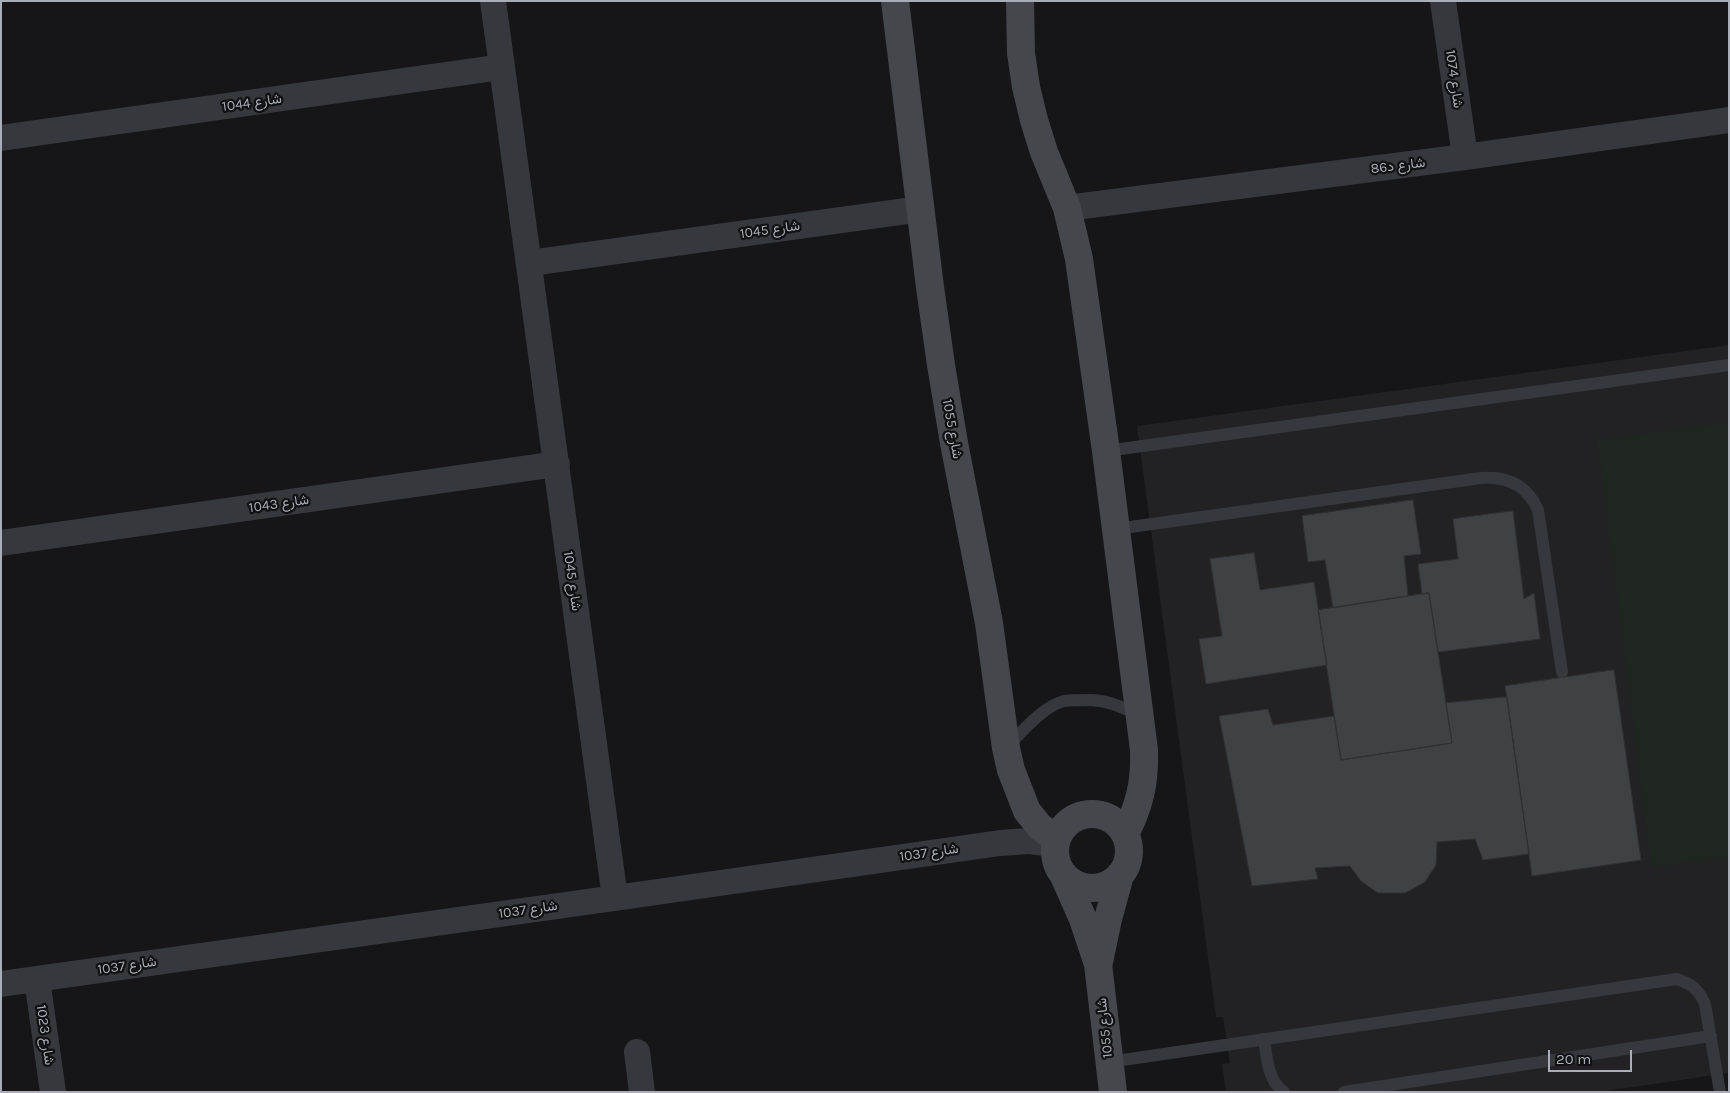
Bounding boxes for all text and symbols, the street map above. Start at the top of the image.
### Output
street label: شارع 1074 [1442,49,1466,109]
street label: شارع 1044 [221,91,283,115]
street label: شارع د86 [1370,154,1426,178]
street label: شارع 1045 [739,217,801,243]
street label: شارع 1055 [938,398,966,460]
street label: شارع 1043 [248,491,310,517]
street label: شارع 1045 [559,550,585,612]
street label: شارع 1037 [898,841,960,865]
street label: شارع 1037 [497,898,559,922]
street label: شارع 1037 [96,954,158,978]
street label: شارع 1055 [1093,997,1117,1059]
street label: شارع 1023 [32,1004,58,1066]
scale bar [1550,1040,1634,1072]
text: 20 m [1556,1050,1591,1068]

